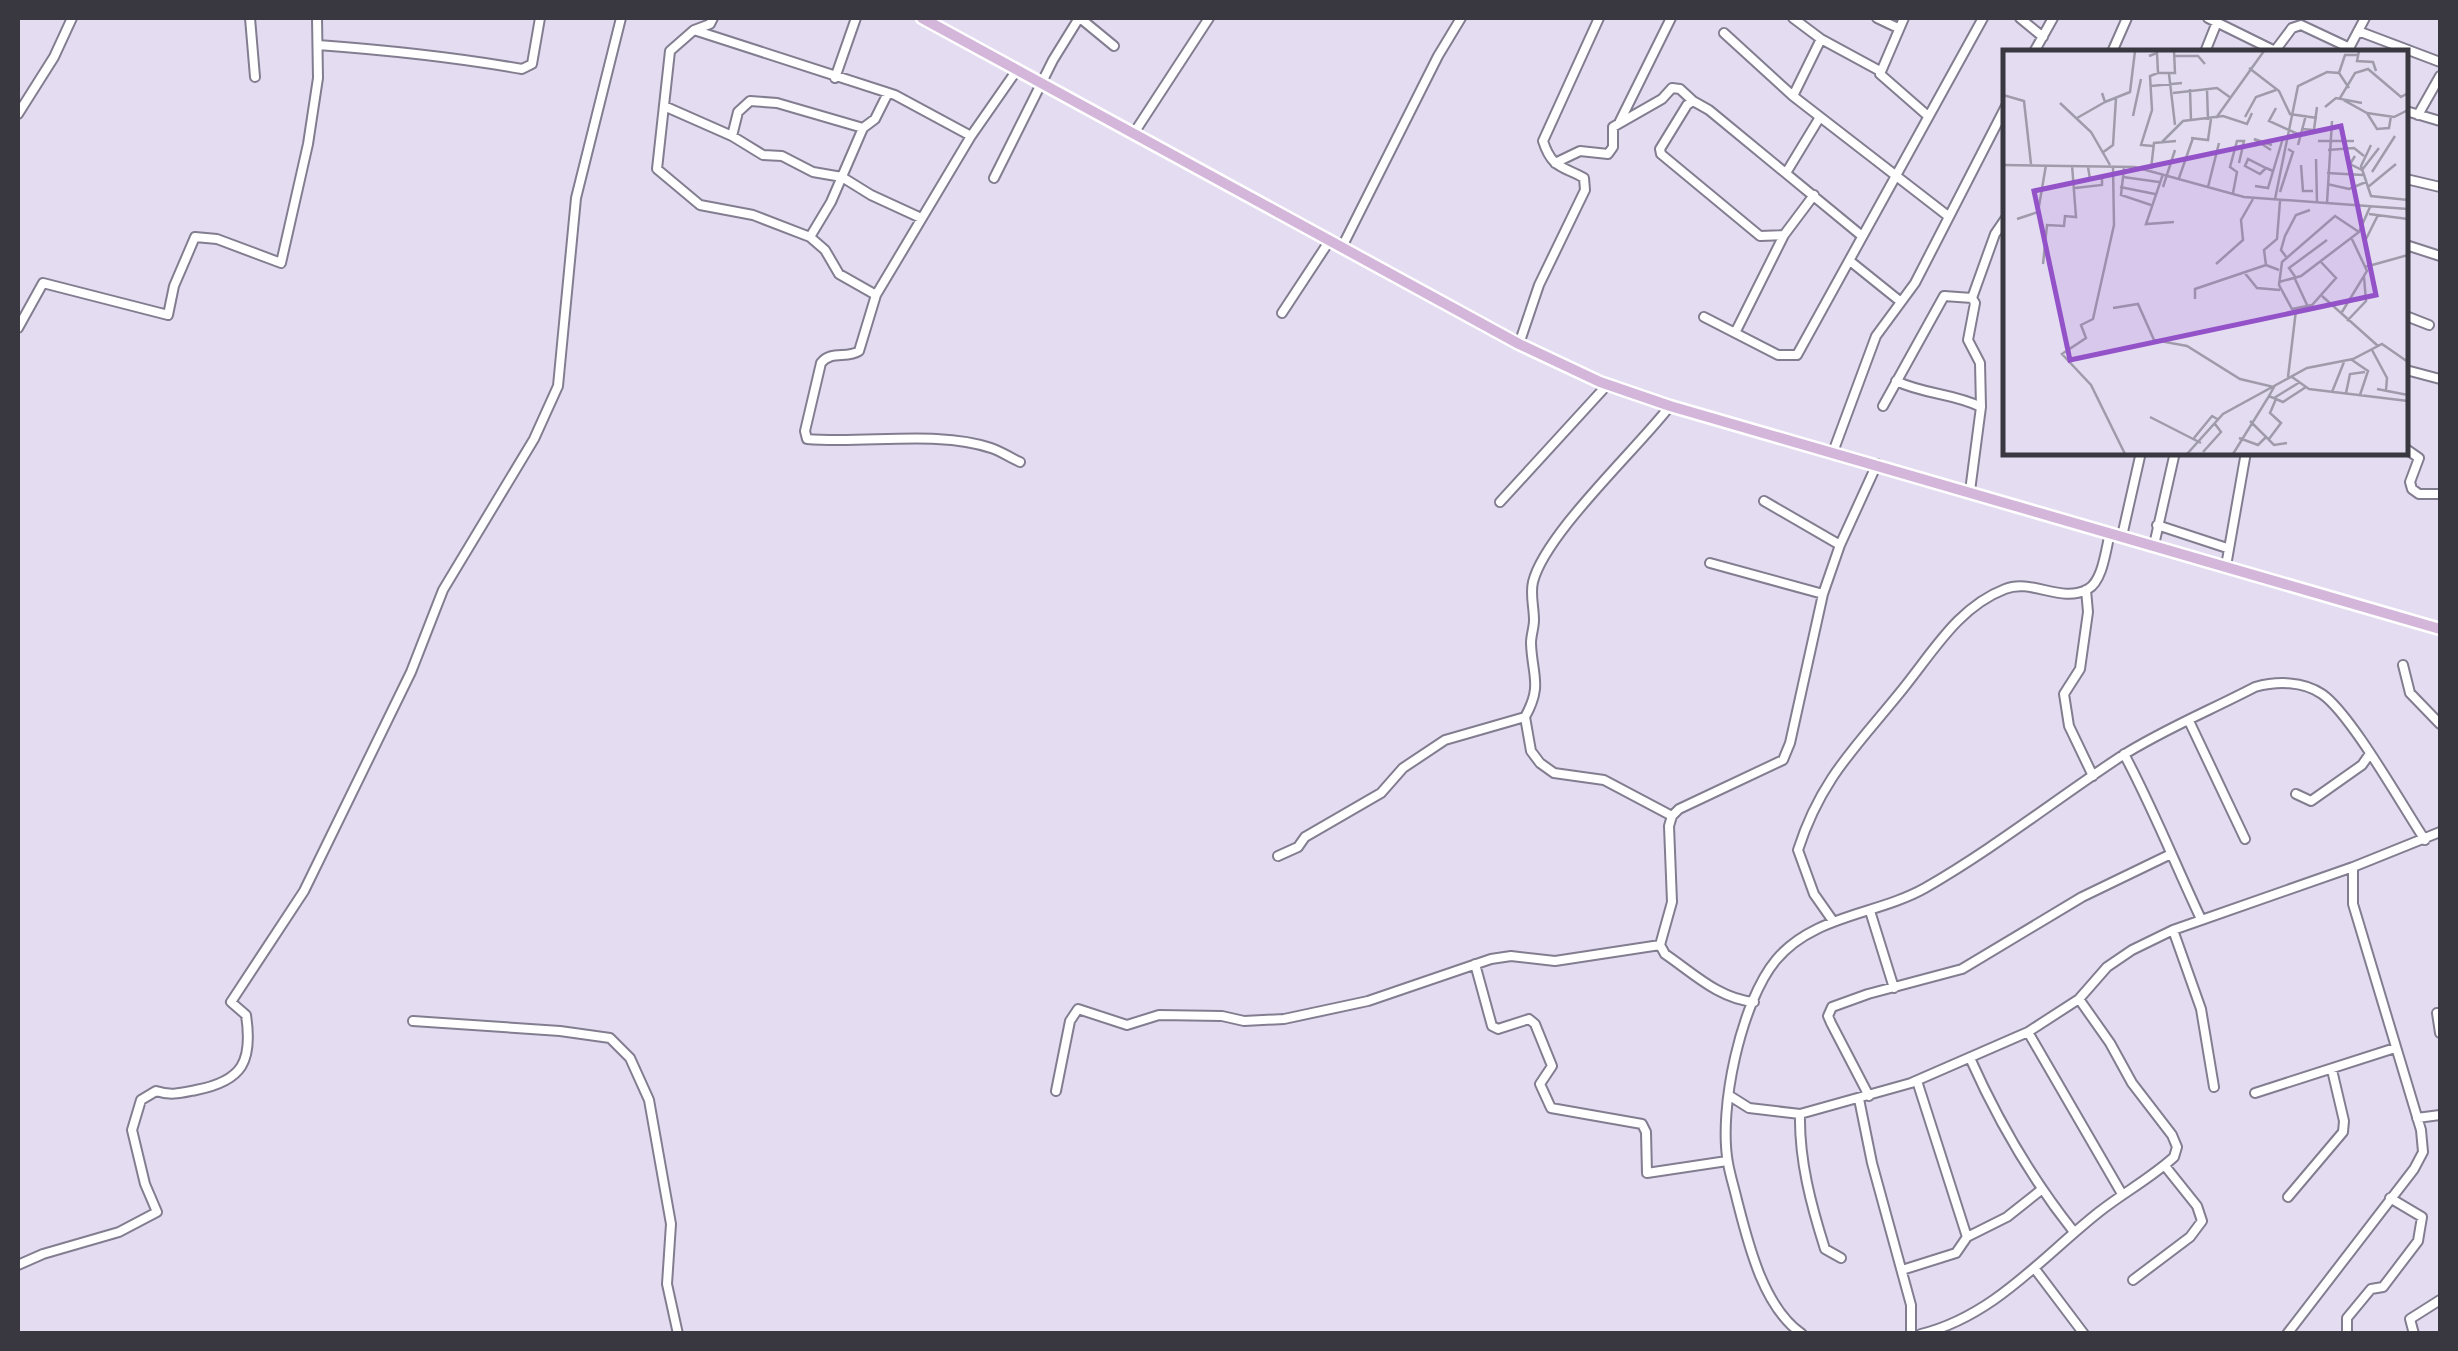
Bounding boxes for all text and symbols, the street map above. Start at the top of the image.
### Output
inset map [2003,50,2408,455]

